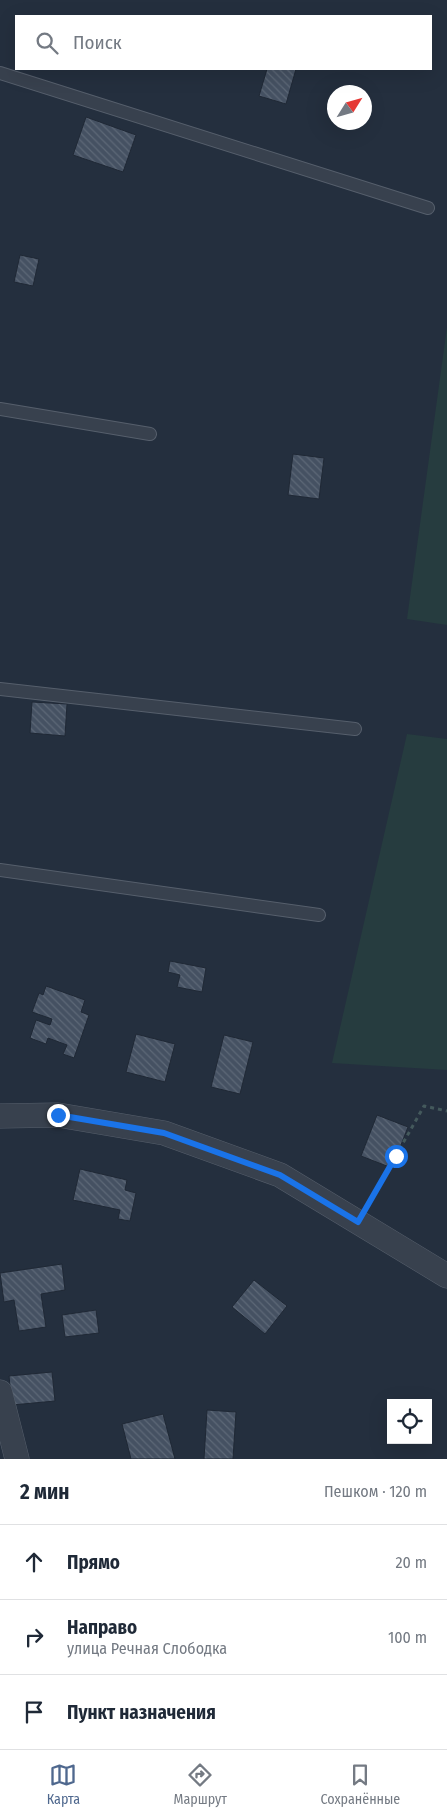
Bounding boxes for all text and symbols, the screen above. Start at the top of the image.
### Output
search box [15,15,432,70]
icon: search [33,29,61,57]
text: Поиск [73,31,122,54]
north arrow [327,85,372,130]
route end [47,1104,70,1127]
route start [385,1145,408,1168]
map controls [387,1399,432,1444]
button: locate [387,1399,432,1444]
text: 2 мин [20,1479,69,1505]
text: Пешком · 120 m [324,1482,427,1501]
icon: ahead [20,1548,48,1576]
text: Прямо [67,1551,120,1574]
text: 20 m [396,1553,427,1572]
text: Направо [67,1616,137,1639]
icon: right [20,1623,48,1651]
text: 100 m [388,1628,427,1647]
text: улица Речная Слободка [67,1639,227,1658]
icon: arrive [20,1698,48,1726]
text: Пункт назначения [67,1701,216,1724]
tab: Карта [47,1761,80,1808]
tab: Маршрут [173,1761,227,1808]
tab: Сохранённые [320,1761,400,1808]

